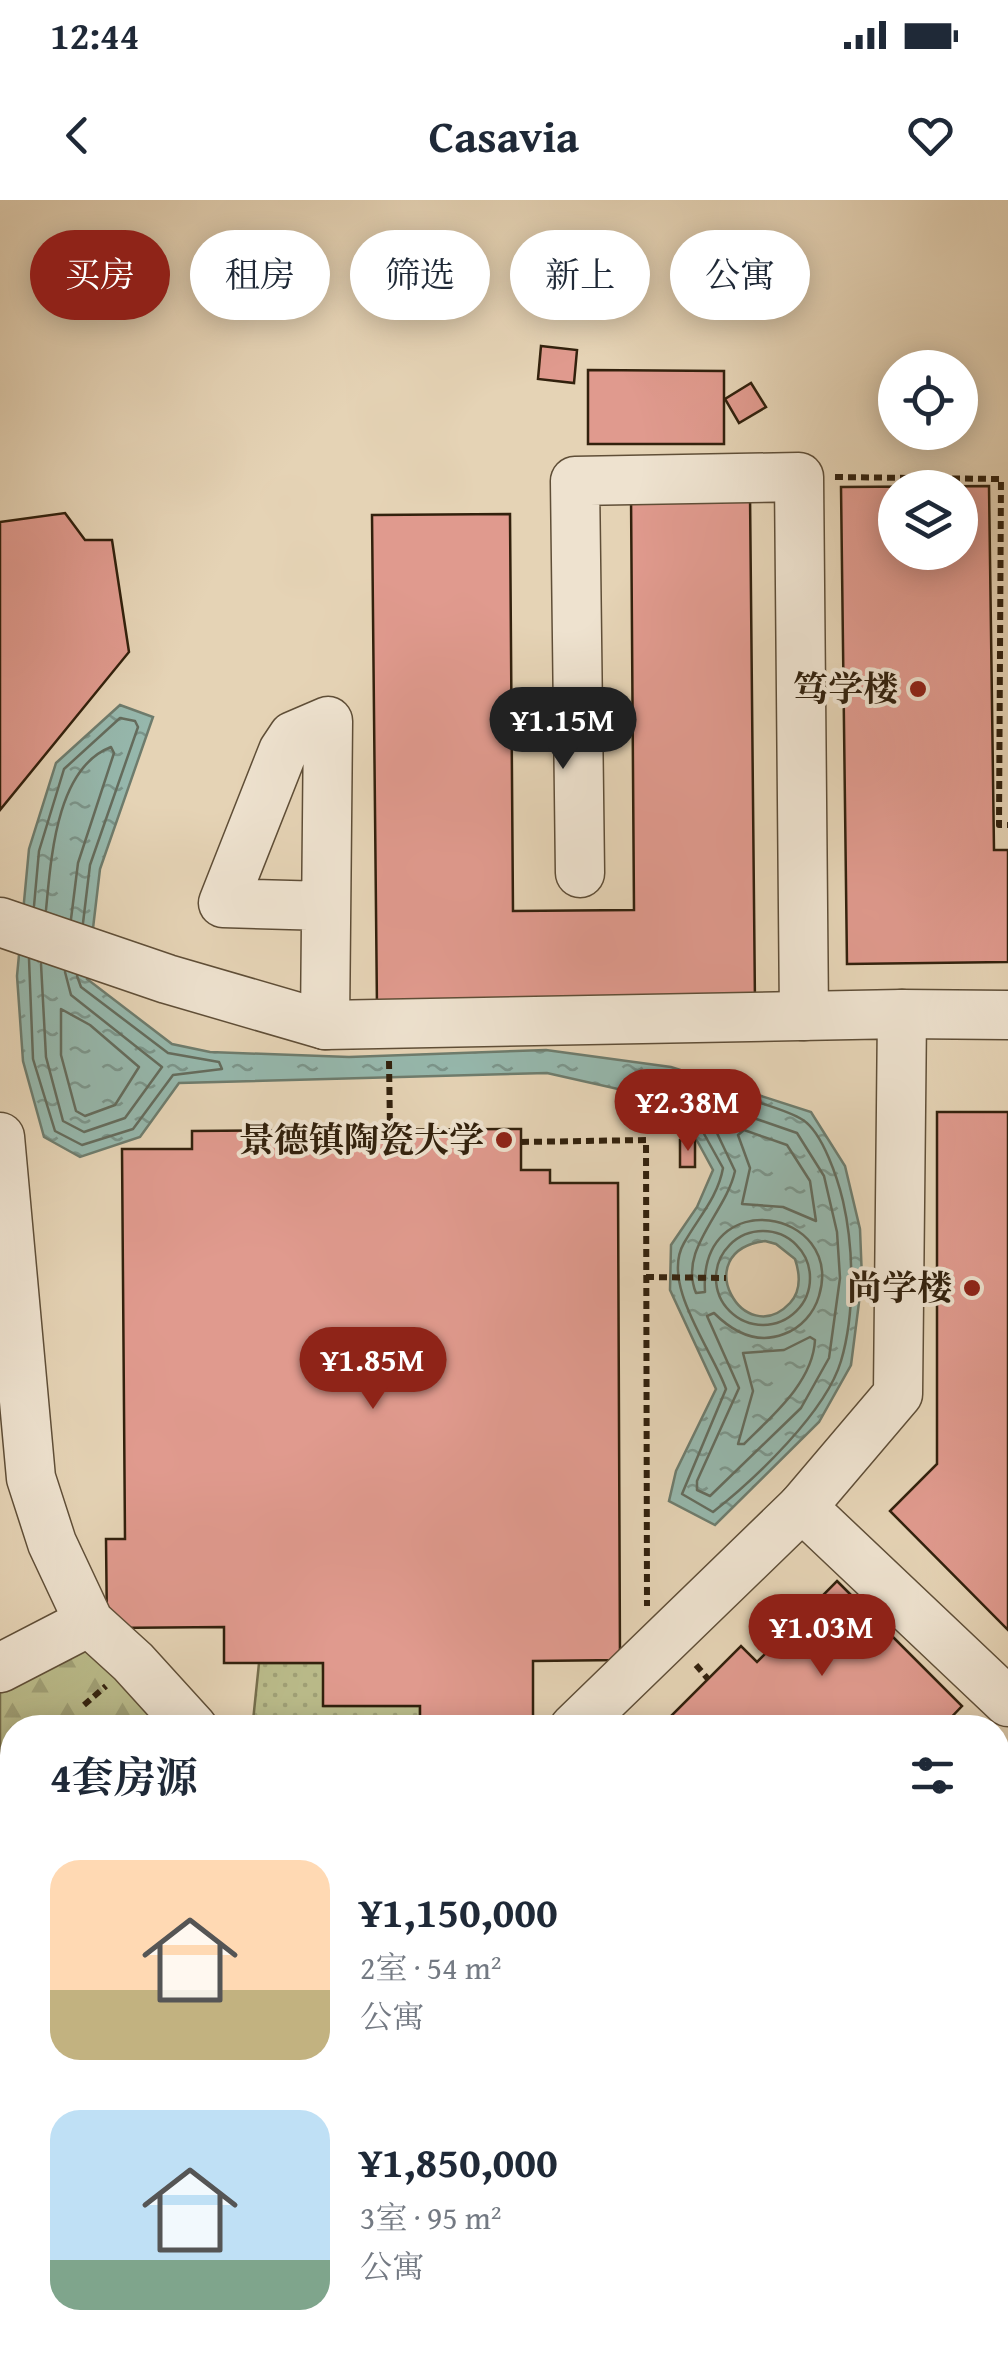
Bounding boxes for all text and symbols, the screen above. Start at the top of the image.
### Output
text: 12:44 [50,7,140,63]
text: Casavia [429,103,579,168]
icon: back [50,108,105,163]
icon: heart [903,108,958,163]
chip: 买房 [30,230,170,320]
chip: 租房 [190,230,330,320]
chip: 筛选 [350,230,490,320]
chip: 新上 [510,230,650,320]
chip: 公寓 [670,230,810,320]
map controls [878,350,978,570]
button: locate [878,350,978,450]
button: layers [878,470,978,570]
place label: 笃学楼 [793,663,898,714]
marker: 笃学楼 [907,678,929,700]
pin: ¥1.15M [482,687,644,772]
text: ¥1.15M [512,696,614,743]
pin: ¥2.38M [607,1069,769,1154]
text: ¥2.38M [637,1078,739,1125]
place label: 景德镇陶瓷大学 [239,1114,484,1165]
marker: 景德镇陶瓷大学 [493,1129,515,1151]
place label: 尚学楼 [847,1262,952,1313]
marker: 尚学楼 [961,1277,983,1299]
pin: ¥1.85M [292,1327,454,1412]
text: ¥1.85M [322,1336,424,1383]
pin: ¥1.03M [741,1594,903,1679]
text: ¥1.03M [771,1603,873,1650]
text: 4套房源 [50,1746,198,1807]
icon: filters [905,1748,960,1803]
text: ¥1,150,000 [360,1881,558,1942]
icon: home [130,1900,250,2020]
text: 2室 · 54 m² [360,1944,502,1991]
text: 公寓 [360,1993,424,2040]
text: ¥1,850,000 [360,2131,558,2192]
icon: home [130,2150,250,2270]
text: 3室 · 95 m² [360,2194,502,2241]
text: 公寓 [360,2243,424,2290]

